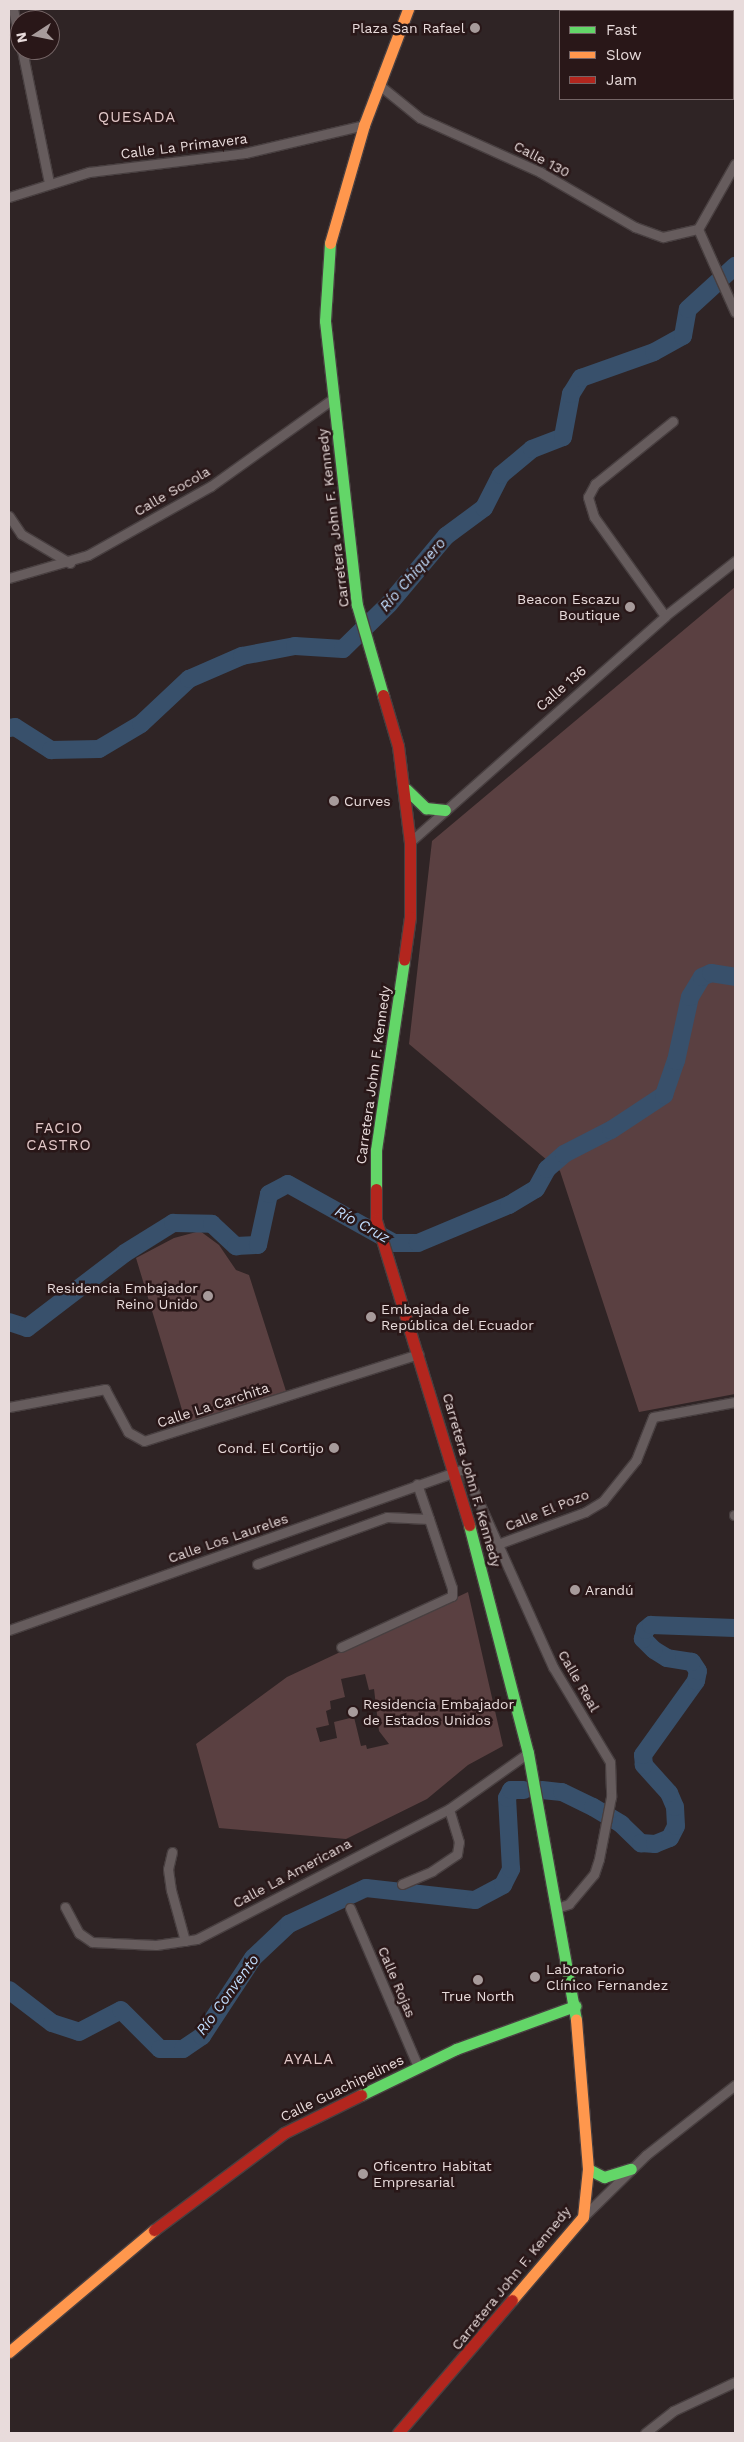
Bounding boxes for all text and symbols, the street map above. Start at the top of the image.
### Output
north arrow [10,10,60,60]
legend [559,10,734,100]
place label: Plaza San Rafael [351,20,465,36]
text: Fast [606,21,637,39]
marker: Plaza San Rafael [469,22,481,34]
text: N [12,31,30,44]
text: Slow [606,46,642,64]
text: Jam [606,71,637,89]
district label: QUESADA [97,109,177,127]
street label: Calle La Primavera [120,130,248,162]
street label: Calle 130 [511,137,573,181]
street label: Carretera John F. Kennedy [314,427,352,609]
street label: Calle Socola [131,463,213,519]
water label: Río Chiquero [376,535,450,615]
place label: Beacon Escazu Boutique [517,591,620,624]
marker: Beacon Escazu Boutique [624,601,636,613]
street label: Calle 136 [532,662,590,714]
place label: Curves [344,793,391,809]
marker: Curves [328,795,340,807]
street label: Carretera John F. Kennedy [352,984,394,1166]
district label: FACIO CASTRO [26,1119,92,1154]
water label: Río Cruz [331,1203,393,1247]
place label: Residencia Embajador Reino Unido [46,1280,198,1312]
marker: Residencia Embajador Reino Unido [202,1290,214,1302]
place label: Embajada de República del Ecuador [381,1301,535,1334]
marker: Embajada de República del Ecuador [365,1311,377,1323]
street label: Calle La Carchita [155,1379,271,1431]
street label: Carretera John F. Kennedy [439,1391,505,1569]
place label: Cond. El Cortijo [217,1440,324,1456]
marker: Cond. El Cortijo [328,1442,340,1454]
street label: Calle El Pozo [502,1485,592,1535]
street label: Calle Los Laureles [166,1510,290,1566]
place label: Arandú [585,1582,634,1598]
marker: Arandú [569,1584,581,1596]
street label: Calle Real [555,1647,603,1715]
place label: Residencia Embajador de Estados Unidos [363,1696,515,1728]
marker: Residencia Embajador de Estados Unidos [347,1706,359,1718]
street label: Calle La Americana [230,1834,354,1912]
street label: Calle Rojas [375,1944,419,2020]
water label: Río Convento [193,1951,263,2039]
place label: Laboratorio Clínico Fernandez [546,1961,668,1994]
marker: Laboratorio Clínico Fernandez [528,1970,542,1984]
marker: True North [472,1974,484,1986]
place label: True North [441,1988,515,2004]
street label: Calle Guachipelines [278,2051,406,2125]
district label: AYALA [283,2051,335,2069]
place label: Oficentro Habitat Empresarial [373,2158,492,2190]
marker: Oficentro Habitat Empresarial [357,2168,369,2180]
street label: Carretera John F. Kennedy [448,2203,574,2353]

